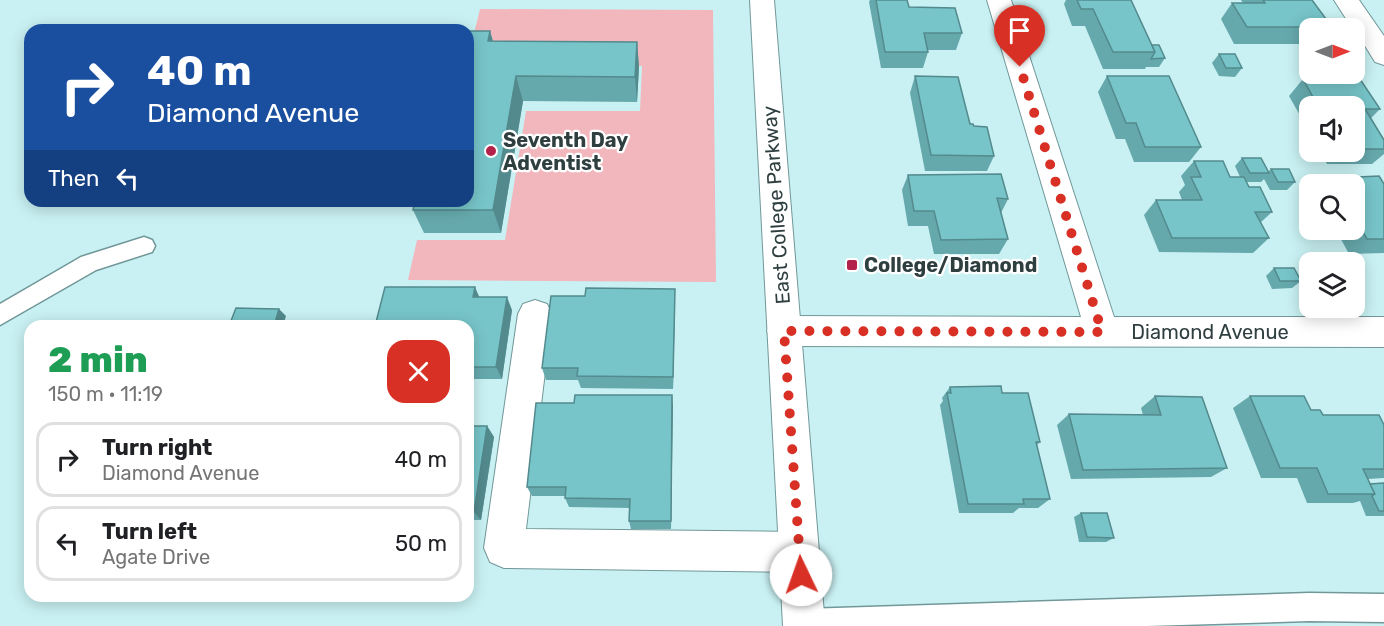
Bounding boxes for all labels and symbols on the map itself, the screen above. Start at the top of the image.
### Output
pin [994,5,1045,67]
north arrow [1299,18,1365,84]
street label: East College Parkway [757,105,795,305]
place label: Seventh Day Adventist [503,128,628,175]
marker: Seventh Day Adventist [484,144,498,158]
place label: College/Diamond [864,253,1037,277]
marker: College/Diamond [845,258,859,272]
street label: Diamond Avenue [1131,320,1289,344]
position arrow [769,543,833,607]

